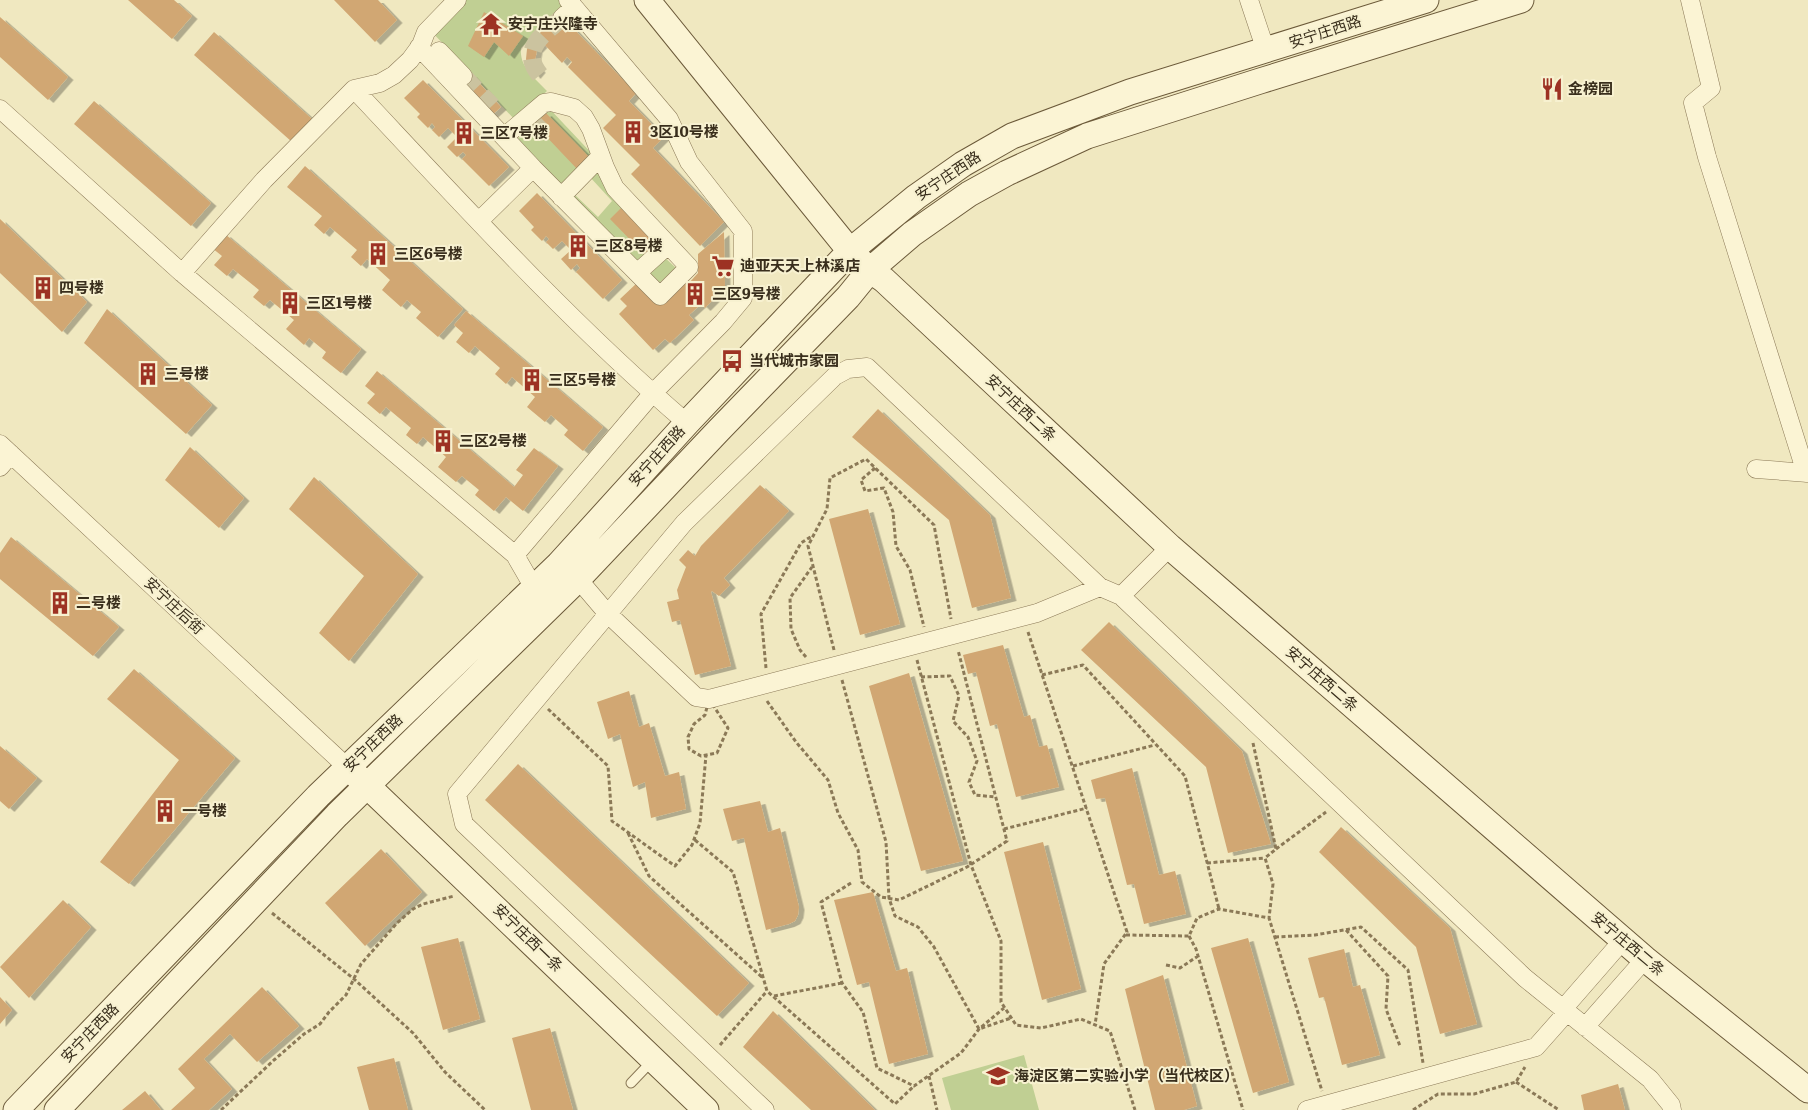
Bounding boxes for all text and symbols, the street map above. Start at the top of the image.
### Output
street label: 安宁庄西路 [1285,8,1364,53]
temple icon: 安宁庄兴隆寺 [478,11,504,37]
place label: 安宁庄兴隆寺 [508,11,598,34]
restaurant icon: 金榜园 [1539,76,1565,102]
place label: 金榜园 [1568,76,1613,99]
building icon: 3区10号楼 [620,119,646,145]
place label: 3区10号楼 [650,119,719,142]
building icon: 三区7号楼 [451,120,477,146]
place label: 三区7号楼 [480,120,548,143]
street label: 安宁庄西路 [910,144,985,205]
building icon: 三区8号楼 [565,233,591,259]
place label: 三区8号楼 [594,233,663,256]
building icon: 三区6号楼 [365,241,391,267]
place label: 三区6号楼 [394,241,463,264]
supermarket icon: 迪亚天天上林溪店 [710,253,736,279]
place label: 迪亚天天上林溪店 [740,253,860,276]
building icon: 四号楼 [30,275,56,301]
place label: 四号楼 [59,275,104,298]
building icon: 三区9号楼 [682,281,708,307]
place label: 三区9号楼 [712,281,781,304]
building icon: 三区1号楼 [277,290,303,316]
place label: 三区1号楼 [306,290,372,313]
bus stop icon: 当代城市家园 [719,348,745,374]
place label: 当代城市家园 [749,348,839,371]
building icon: 三号楼 [135,361,161,387]
place label: 三号楼 [164,361,209,384]
building icon: 三区5号楼 [519,367,545,393]
place label: 三区5号楼 [548,367,616,390]
street label: 安宁庄西二条 [981,368,1063,446]
street label: 安宁庄西路 [622,419,690,491]
building icon: 三区2号楼 [430,428,456,454]
place label: 三区2号楼 [459,428,527,451]
street label: 安宁庄后街 [140,571,210,639]
building icon: 二号楼 [47,590,73,616]
place label: 二号楼 [76,590,121,613]
street label: 安宁庄西二条 [1281,640,1364,716]
street label: 安宁庄西路 [337,708,407,776]
building icon: 一号楼 [152,798,178,824]
place label: 一号楼 [182,798,227,821]
street label: 安宁庄西一条 [489,897,569,976]
street label: 安宁庄西二条 [1587,905,1671,981]
street label: 安宁庄西路 [55,997,123,1067]
school or university icon: 海淀区第二实验小学（当代校区） [985,1063,1011,1089]
place label: 海淀区第二实验小学（当代校区） [1014,1063,1239,1086]

